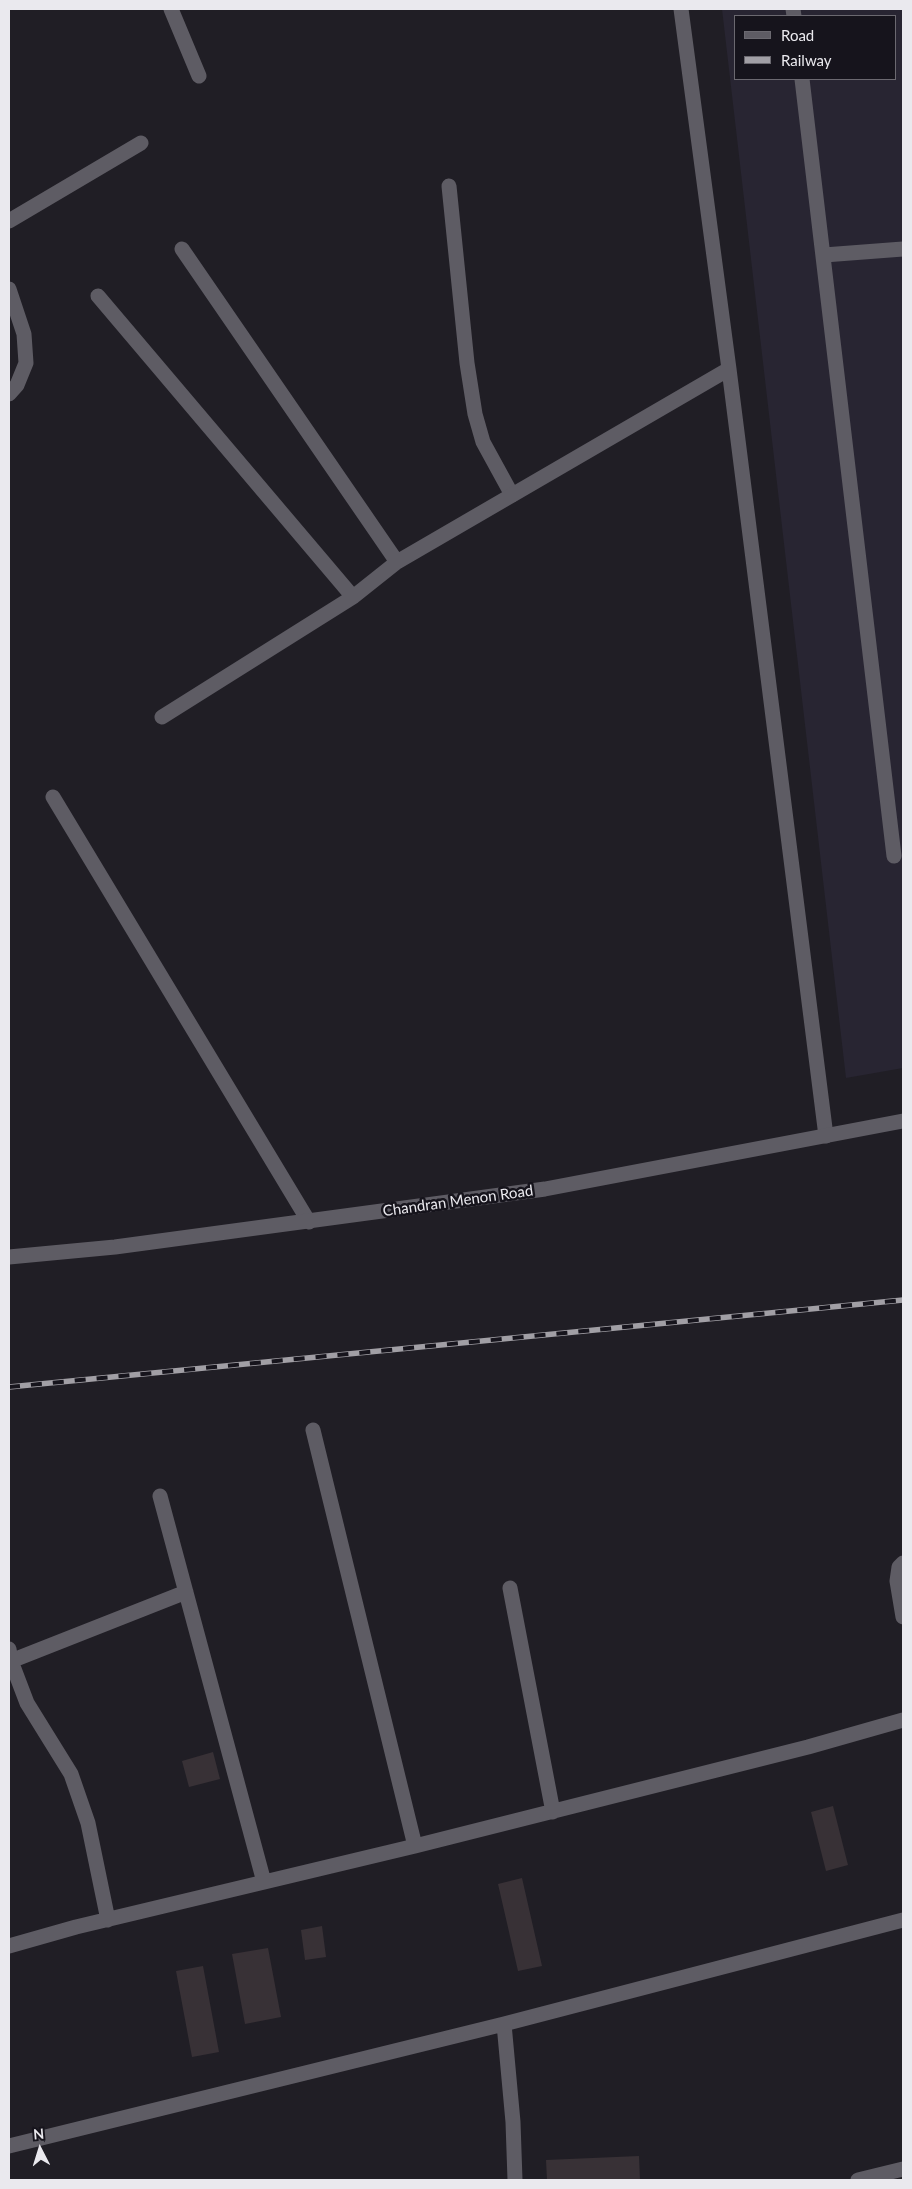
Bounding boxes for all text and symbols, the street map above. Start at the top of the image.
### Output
legend [734,15,897,80]
text: Road [781,26,814,44]
text: Railway [781,51,832,69]
street label: Chandran Menon Road [382,1182,534,1220]
north arrow [15,2124,65,2174]
text: N [33,2125,45,2142]

